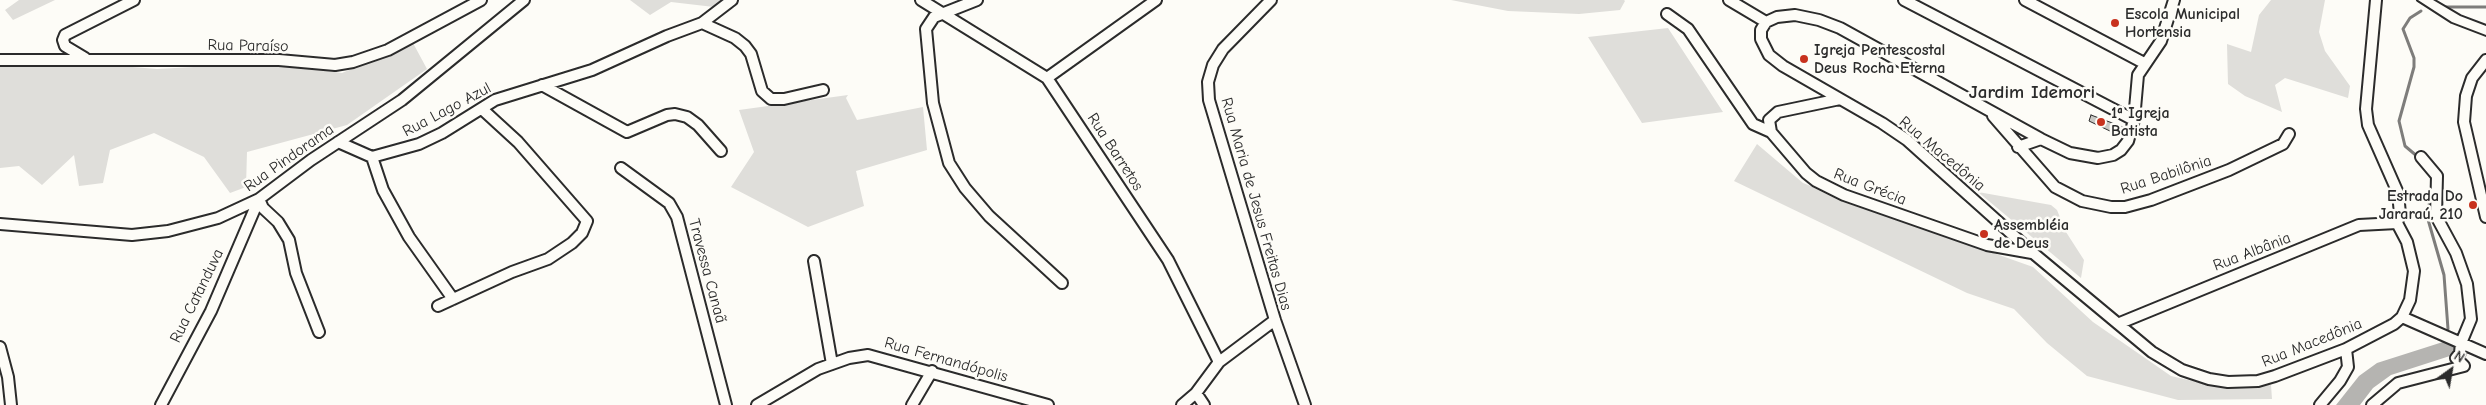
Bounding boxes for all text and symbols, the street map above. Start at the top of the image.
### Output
place label: Escola Municipal Hortensia [2125,4,2240,42]
marker: Escola Municipal Hortensia [2109,17,2121,29]
street label: Rua Paraíso [207,36,289,56]
place label: Igreja Pentescostal Deus Rocha Eterna [1814,40,1945,78]
marker: Igreja Pentescostal Deus Rocha Eterna [1798,53,1810,65]
street label: Rua Lago Azul [399,79,495,141]
district label: Jardim Idemori [1969,82,2095,104]
street label: Rua Maria de Jesus Freitas Dias [1216,95,1296,313]
place label: 1ª Igreja Batista [2111,103,2170,141]
street label: Rua Barretos [1083,109,1147,195]
street label: Rua Macedônia [1895,112,1989,196]
marker: 1ª Igreja Batista [2095,116,2107,128]
street label: Rua Pindorama [240,120,338,196]
street label: Rua Babilônia [2118,151,2214,199]
street label: Rua Grécia [1831,164,1909,210]
place label: Estrada Do Jararaú, 210 [2379,186,2463,224]
marker: Estrada Do Jararaú, 210 [2467,199,2479,211]
place label: Assembléia de Deus [1994,215,2069,253]
street label: Travessa Canaã [684,217,730,325]
marker: Assembléia de Deus [1978,228,1990,240]
street label: Rua Albânia [2210,228,2294,276]
street label: Rua Catanduva [166,246,228,346]
street label: Rua Macedônia [2259,314,2365,372]
street label: Rua Fernandópolis [882,333,1010,387]
north arrow [2426,345,2476,395]
text: N [2451,347,2468,366]

